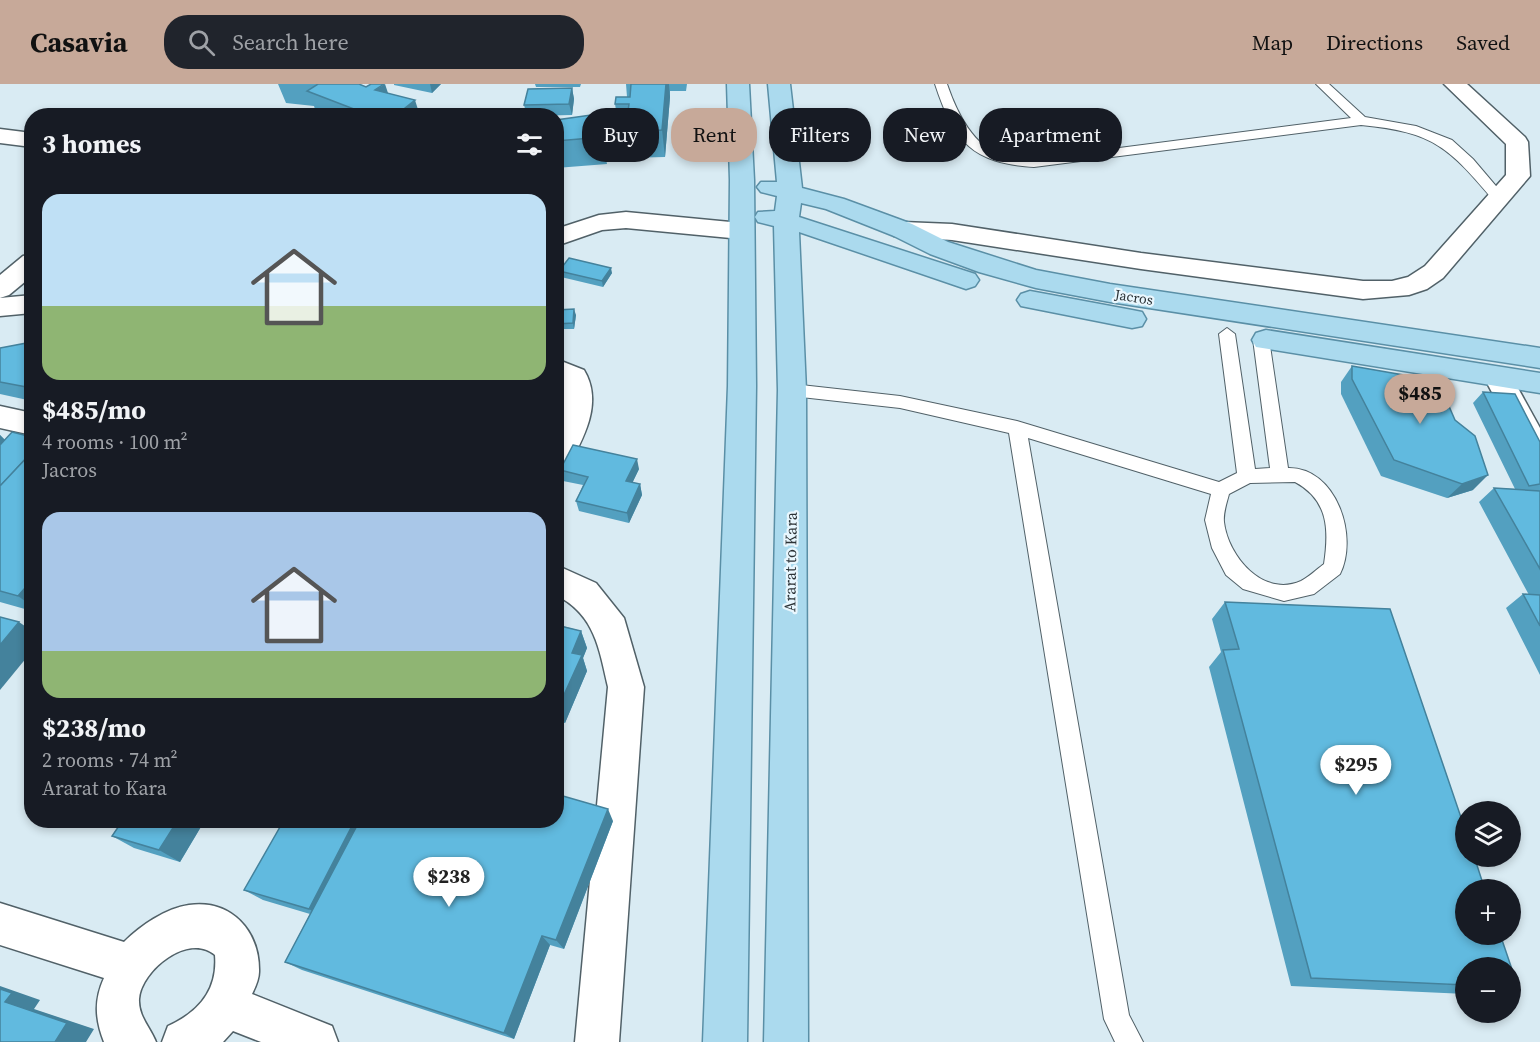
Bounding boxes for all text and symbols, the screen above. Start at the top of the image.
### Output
search box [164,15,584,69]
text: Casavia [30,23,128,61]
icon: search [185,26,218,59]
text: Search here [233,27,349,57]
text: Map [1252,28,1293,57]
text: Directions [1326,28,1423,57]
text: Saved [1456,28,1510,57]
chip: Buy [582,108,659,162]
chip: Rent [671,108,757,162]
chip: Filters [769,108,871,162]
chip: New [883,108,967,162]
chip: Apartment [979,108,1122,162]
text: 3 homes [42,126,141,162]
icon: filters [513,128,546,161]
icon: home [240,233,348,341]
street label: Jacros [1112,284,1155,310]
pin: $485 [1384,374,1456,425]
text: $485 [1398,379,1442,407]
text: $485/mo [42,392,146,428]
text: 4 rooms · 100 m² [42,428,188,456]
text: Jacros [42,456,97,484]
street label: Ararat to Kara [778,511,802,612]
icon: home [240,551,348,659]
text: $238/mo [42,710,146,746]
pin: $295 [1320,745,1392,796]
text: 2 rooms · 74 m² [42,746,178,774]
text: $295 [1334,750,1378,778]
text: Ararat to Kara [42,774,167,802]
map controls [1455,801,1521,1023]
button: layers [1455,801,1521,867]
pin: $238 [413,857,485,908]
text: $238 [427,862,471,890]
button: + [1455,879,1521,945]
button: − [1455,957,1521,1023]

